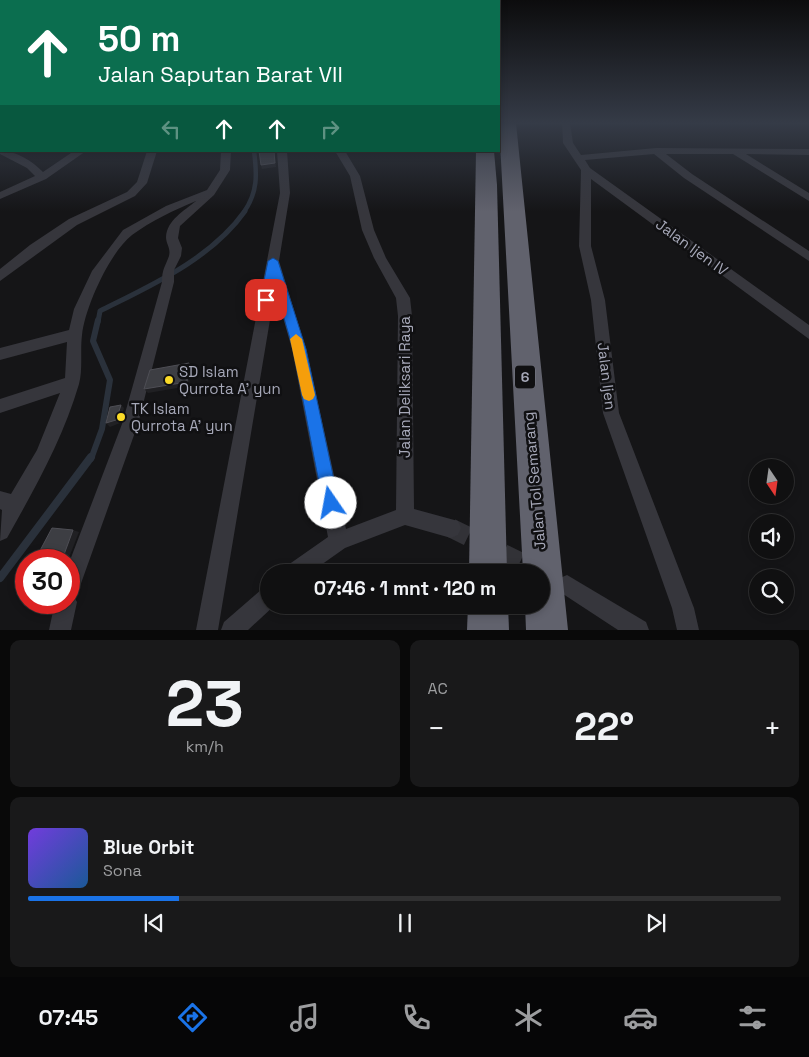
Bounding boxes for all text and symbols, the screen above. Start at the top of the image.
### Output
text: 50 m [98,17,180,61]
icon: ahead [15,20,80,85]
text: Jalan Saputan Barat VII [98,60,343,88]
icon: left [157,115,185,143]
icon: ahead [210,115,238,143]
icon: ahead [263,115,291,143]
icon: right [316,115,344,143]
street label: Jalan Ijen IV [652,214,732,280]
pin [245,279,287,321]
icon: arrive [252,286,280,314]
street label: Jalan Deliksari Raya [395,316,414,458]
street label: Jalan Ijen [593,341,621,411]
place label: SD Islam Qurrota A' yun [179,362,281,398]
road number: 6 [515,366,535,388]
marker: SD Islam Qurrota A' yun [163,374,175,386]
place label: TK Islam Qurrota A' yun [131,399,233,435]
marker: TK Islam Qurrota A' yun [115,411,127,423]
street label: Jalan Tol Semarang [518,411,550,551]
north arrow [749,459,794,504]
map controls [749,459,794,614]
position arrow [304,476,356,528]
button: sound [749,514,794,559]
speed limit sign: 30 [15,549,80,614]
button: search [749,569,794,614]
text: 07:46 · 1 mnt · 120 m [314,576,496,601]
text: 23 [166,662,244,745]
text: AC [428,678,448,699]
text: 22° [574,703,634,751]
text: − [428,710,445,746]
text: + [764,710,781,746]
text: km/h [186,736,224,757]
text: Blue Orbit [103,835,194,860]
text: Sona [103,860,142,881]
icon: previous [140,909,168,937]
icon: pause [391,909,419,937]
icon: next [642,909,670,937]
icon: directions [175,1000,210,1035]
icon: music [287,1000,322,1035]
icon: phone [399,1000,434,1035]
icon: climate [511,1000,546,1035]
icon: car [623,1000,658,1035]
icon: filters [735,1000,770,1035]
text: 07:45 [39,1003,98,1031]

